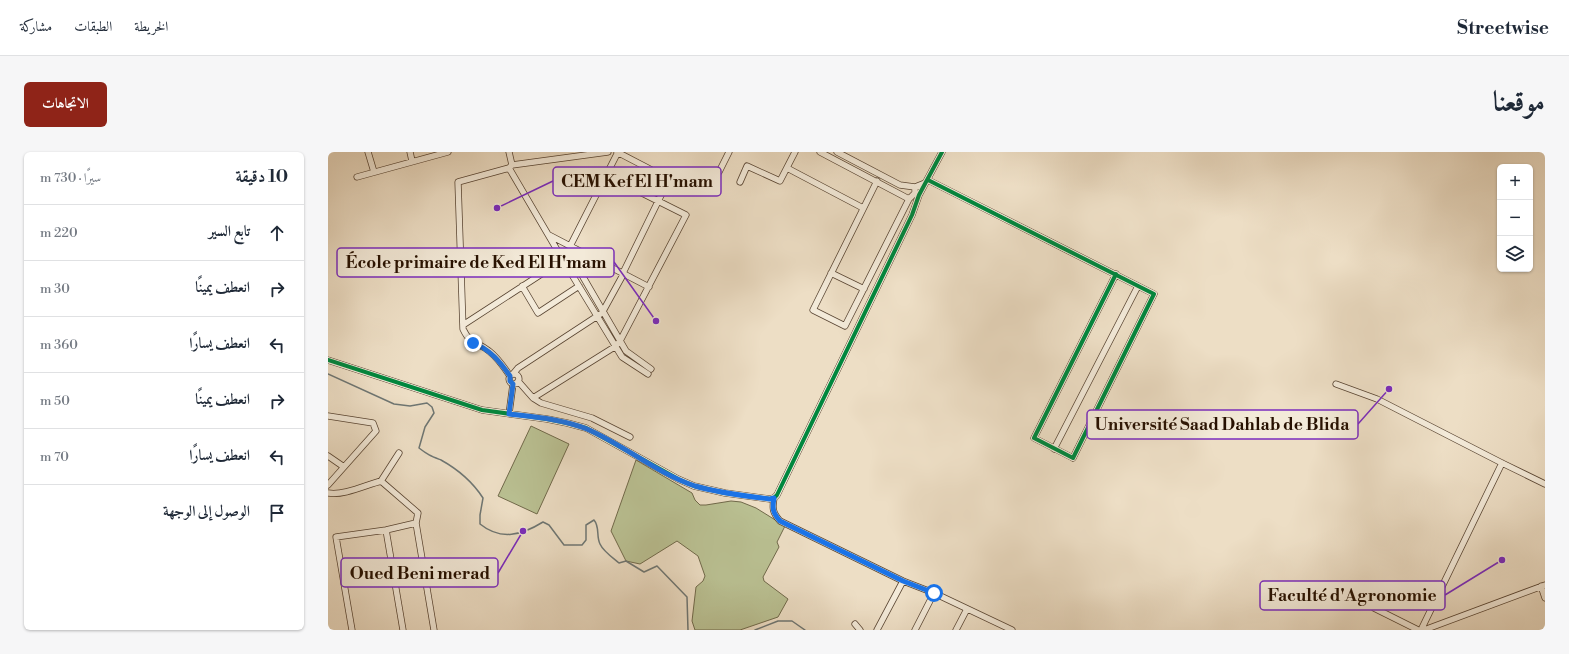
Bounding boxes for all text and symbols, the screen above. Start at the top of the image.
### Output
text: Streetwise [1457,16,1549,40]
text: مشاركة [20,18,52,36]
text: الطبقات [74,18,112,36]
text: الخريطة [134,18,168,36]
button: الاتجاهات [24,82,107,127]
text: موقعنا [1493,85,1545,120]
map controls [1497,164,1533,272]
button: + [1497,164,1533,200]
text: 10 دقيقة [236,166,288,188]
callout: CEM Kef El H'mam [553,167,721,196]
text: سيرًا · 730 m [40,170,101,186]
text: CEM Kef El H'mam [561,171,714,193]
button: − [1497,200,1533,236]
text: تابع السير [208,222,250,241]
icon: ahead [266,222,288,244]
text: 220 m [40,225,78,241]
button: layers [1497,236,1533,272]
callout: École primaire de Ked El H'mam [337,248,614,277]
text: École primaire de Ked El H'mam [346,251,607,274]
text: انعطف يمينًا [195,278,250,297]
icon: right [266,278,288,300]
text: 30 m [40,281,70,297]
text: انعطف يسارًا [189,334,250,353]
icon: left [266,334,288,356]
route end [464,334,482,352]
text: 360 m [40,337,78,353]
text: انعطف يمينًا [195,390,250,409]
icon: right [266,390,288,412]
text: 50 m [40,393,70,409]
callout: Université Saad Dahlab de Blida [1087,410,1358,439]
text: Université Saad Dahlab de Blida [1095,414,1350,436]
text: انعطف يسارًا [189,446,250,465]
icon: left [266,446,288,468]
text: 70 m [40,449,69,465]
text: الوصول إلى الوجهة [163,502,250,521]
icon: arrive [266,502,288,524]
callout: Oued Beni merad [341,558,498,587]
text: Oued Beni merad [350,563,490,585]
callout: Faculté d'Agronomie [1260,581,1445,610]
route start [925,584,943,602]
text: Faculté d'Agronomie [1267,585,1437,607]

